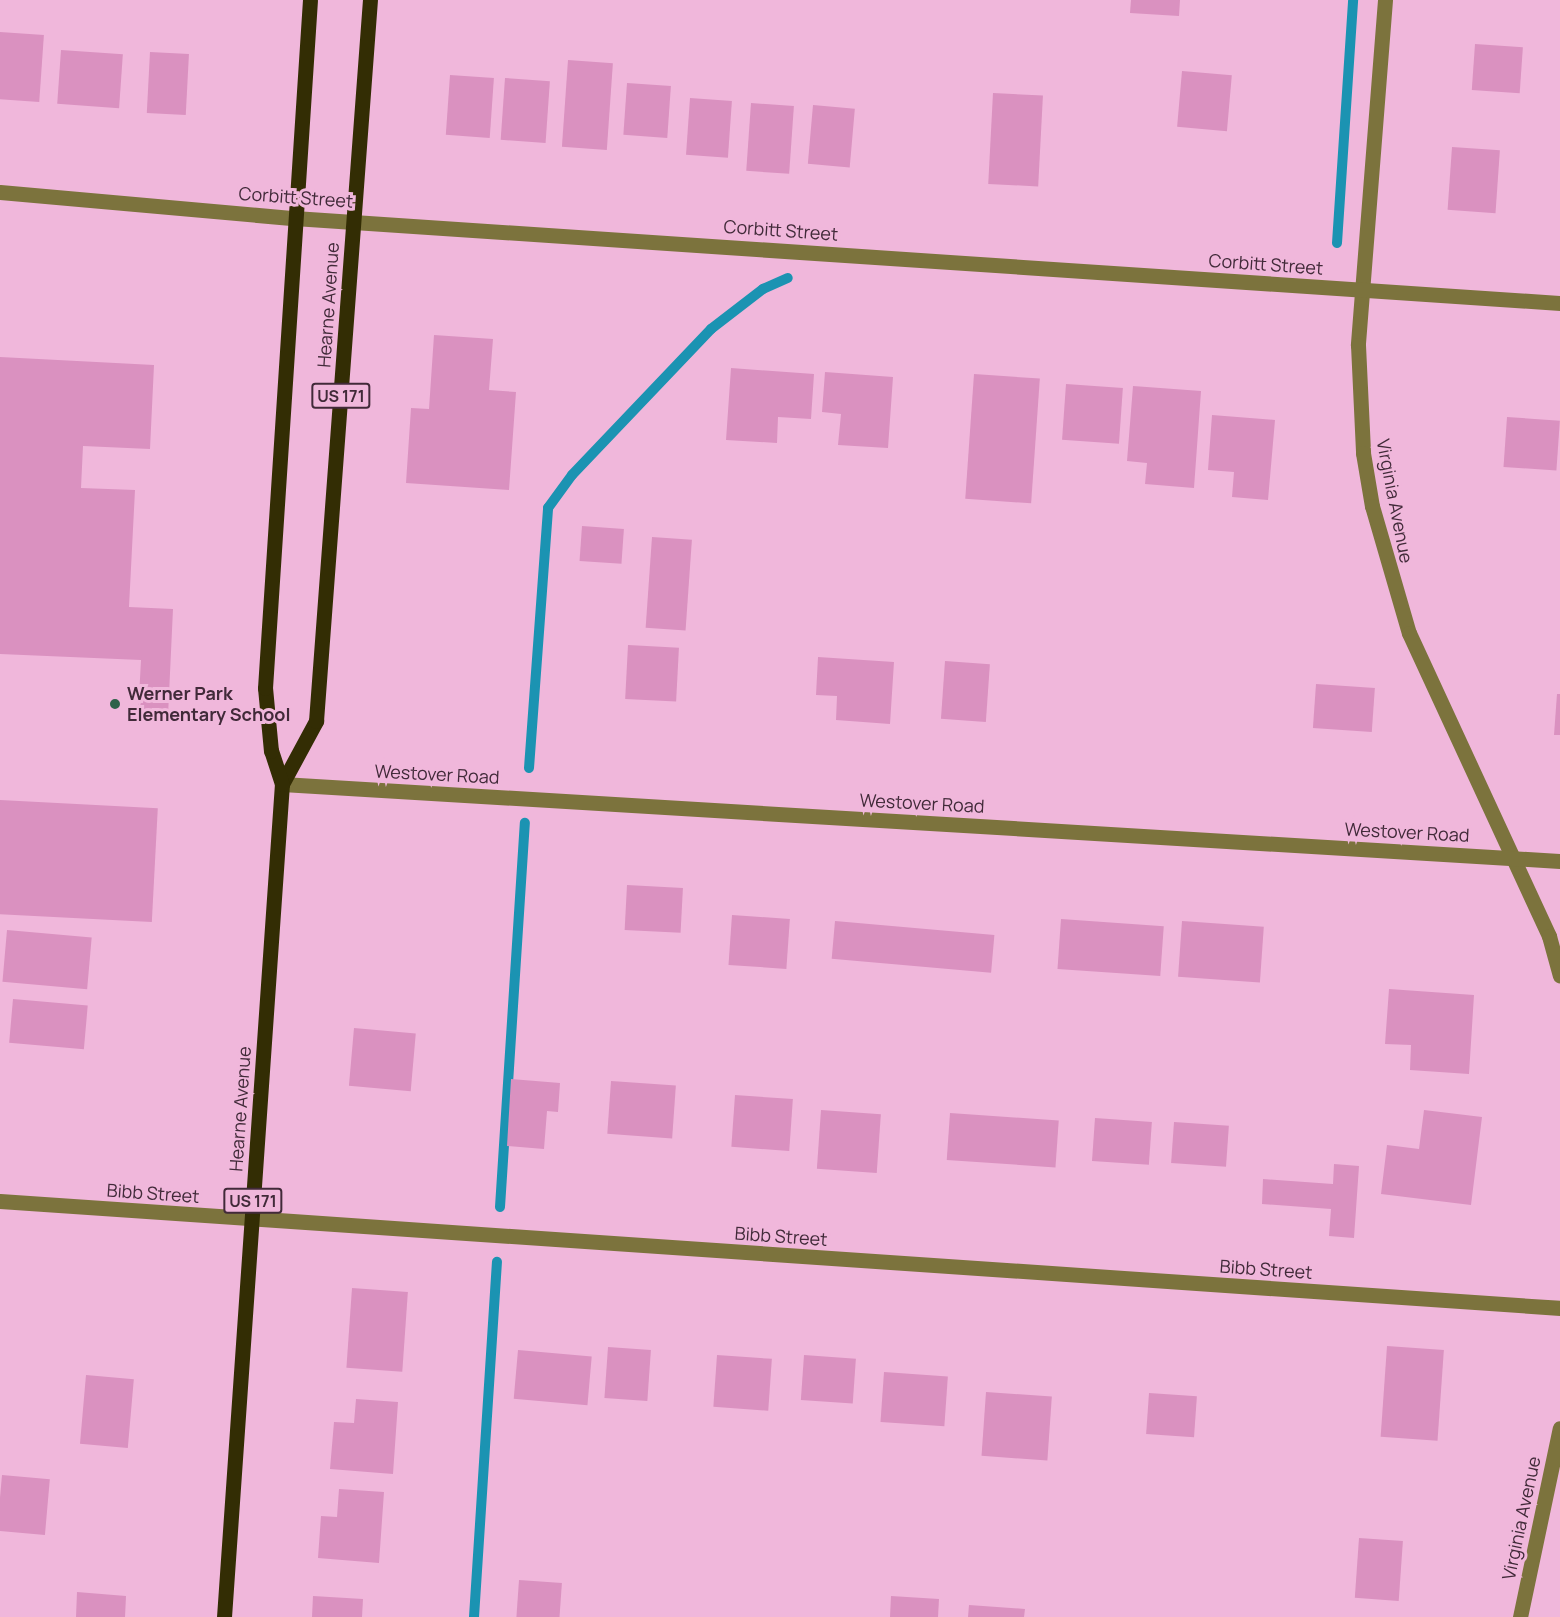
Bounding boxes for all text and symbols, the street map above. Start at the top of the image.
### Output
street label: Corbitt Street [238,182,354,212]
street label: Corbitt Street [723,215,839,245]
street label: Hearne Avenue [313,242,343,368]
street label: Corbitt Street [1208,249,1324,279]
road number: US 171 [311,383,371,409]
street label: Virginia Avenue [1372,437,1418,565]
place label: Werner Park Elementary School [127,683,290,726]
marker: Werner Park Elementary School [108,697,122,711]
street label: Westover Road [374,760,500,788]
street label: Westover Road [859,789,985,817]
street label: Westover Road [1344,818,1470,846]
street label: Hearne Avenue [225,1046,255,1172]
street label: Bibb Street [106,1179,200,1207]
road number: US 171 [223,1188,283,1214]
street label: Bibb Street [734,1222,828,1250]
street label: Bibb Street [1219,1255,1313,1283]
street label: Virginia Avenue [1497,1454,1545,1582]

